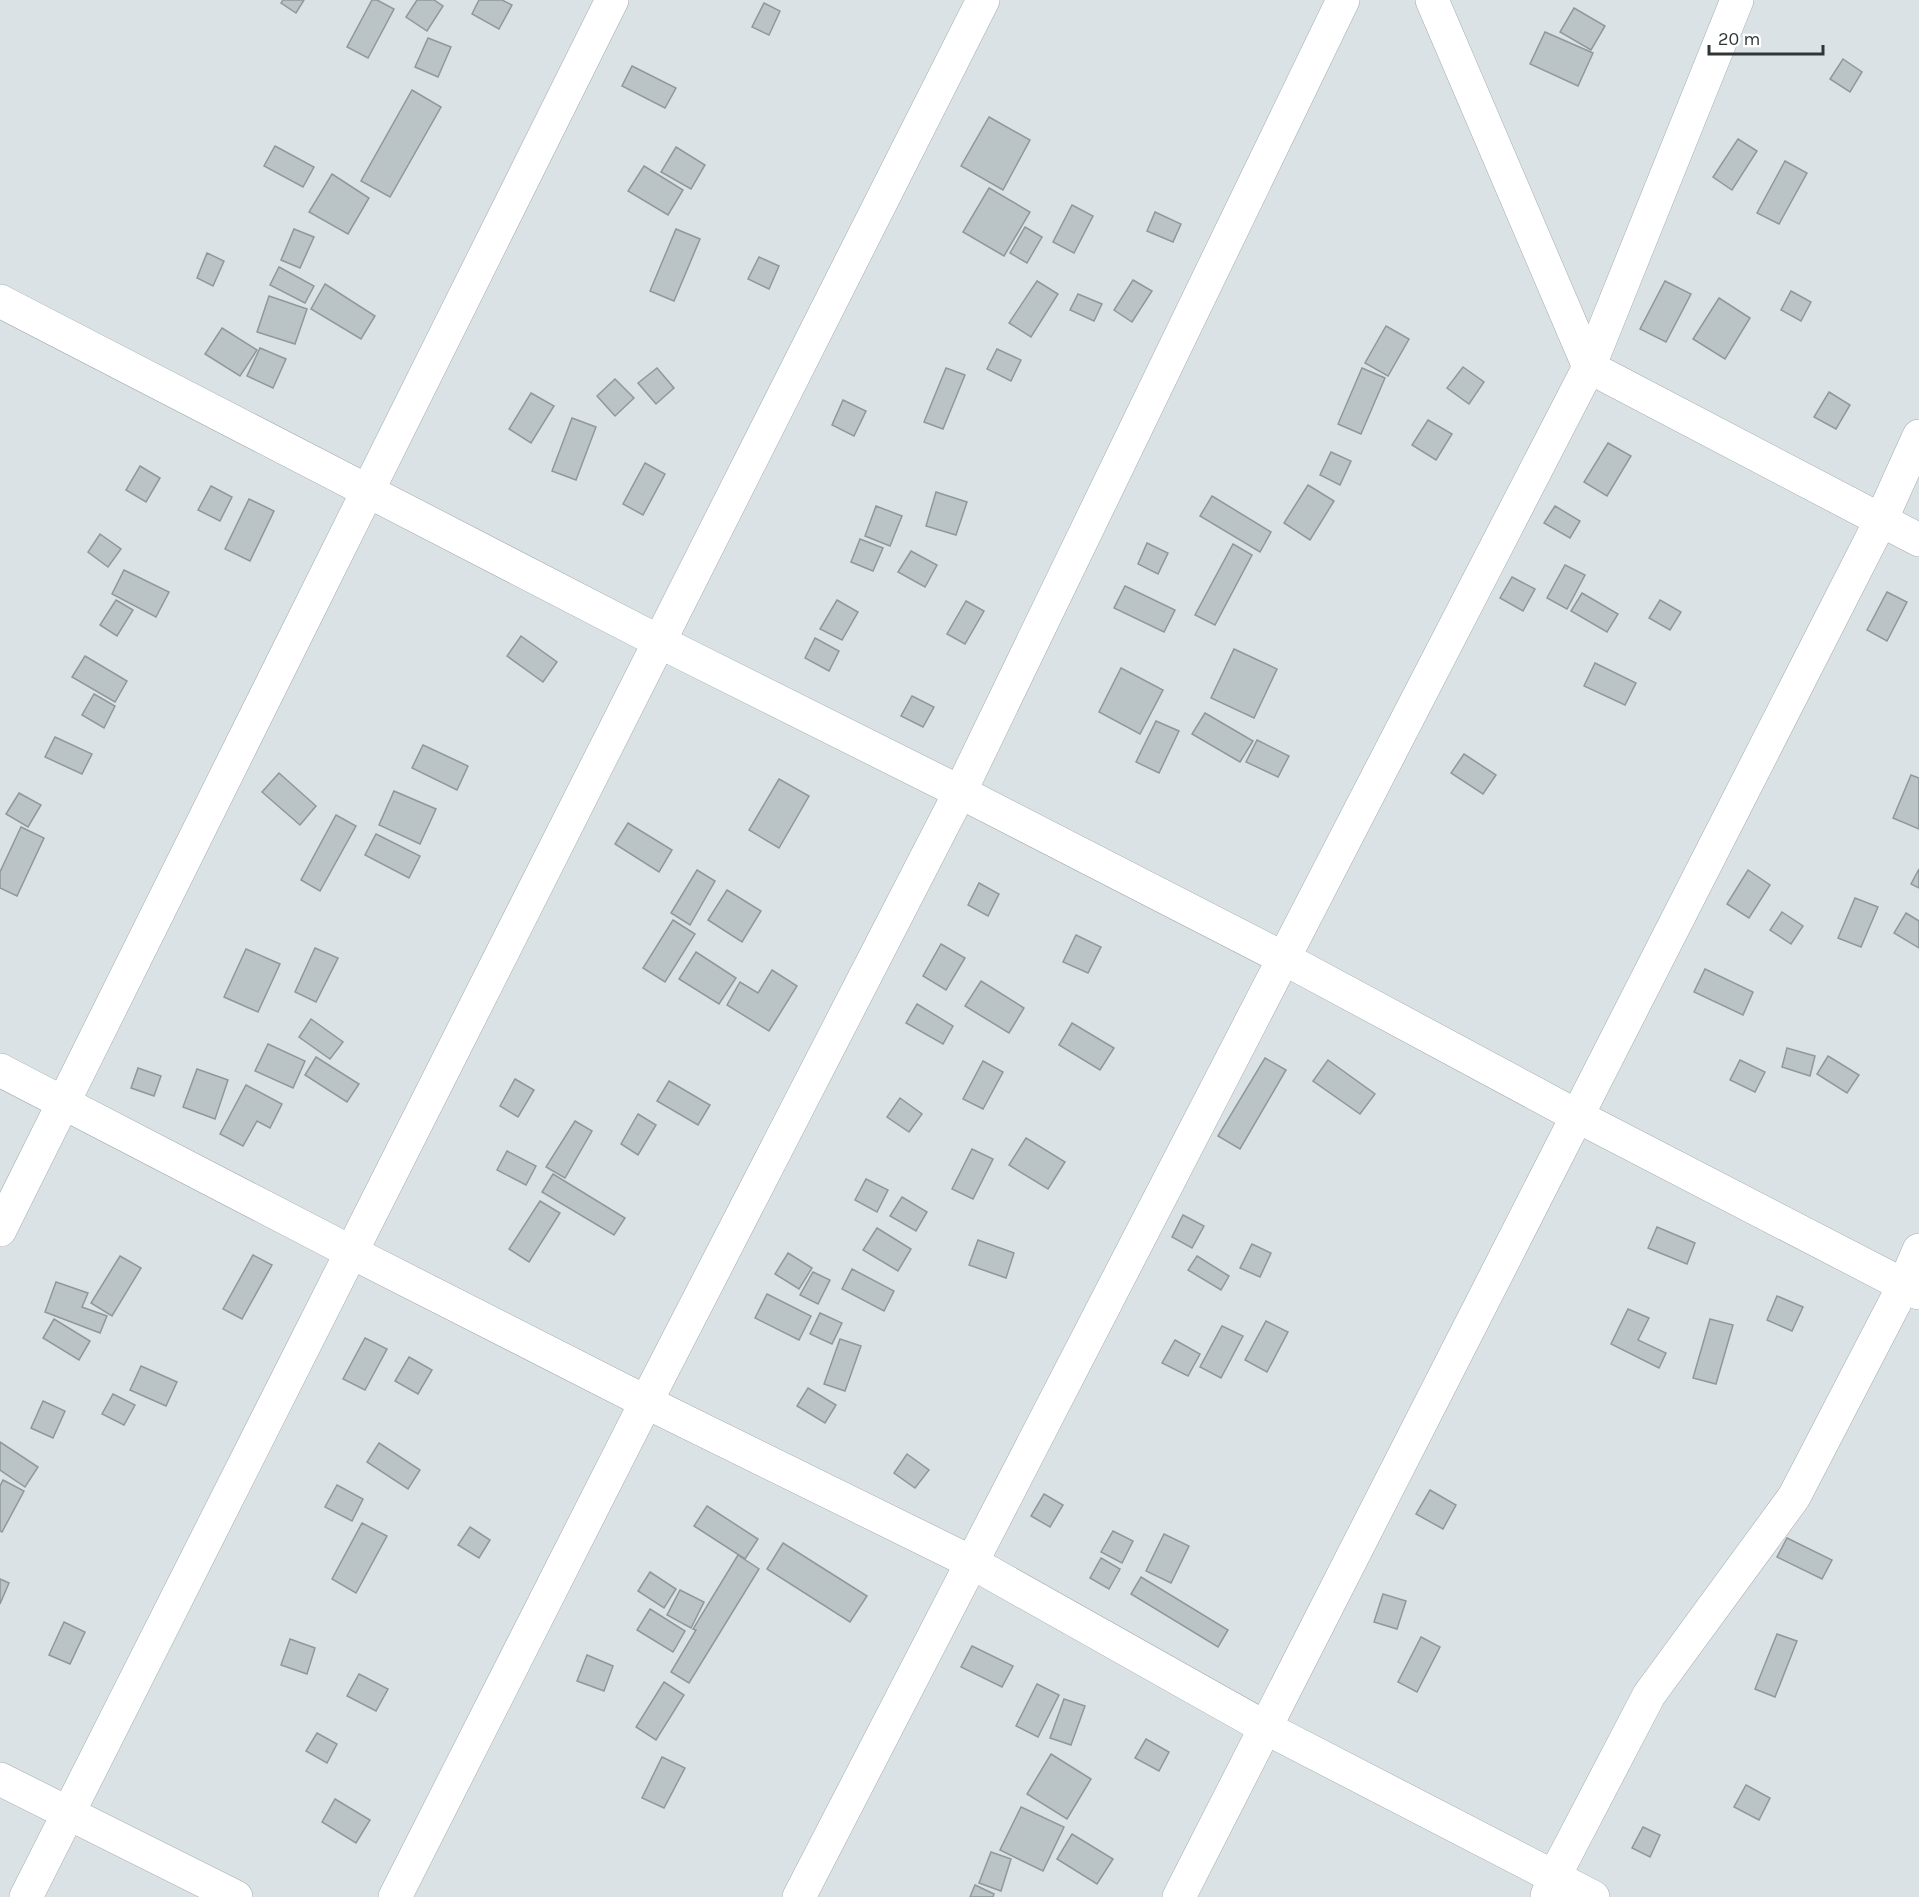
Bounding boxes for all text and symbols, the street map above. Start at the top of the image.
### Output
scale bar [1709,18,1823,56]
text: 20 m [1718,28,1760,50]

